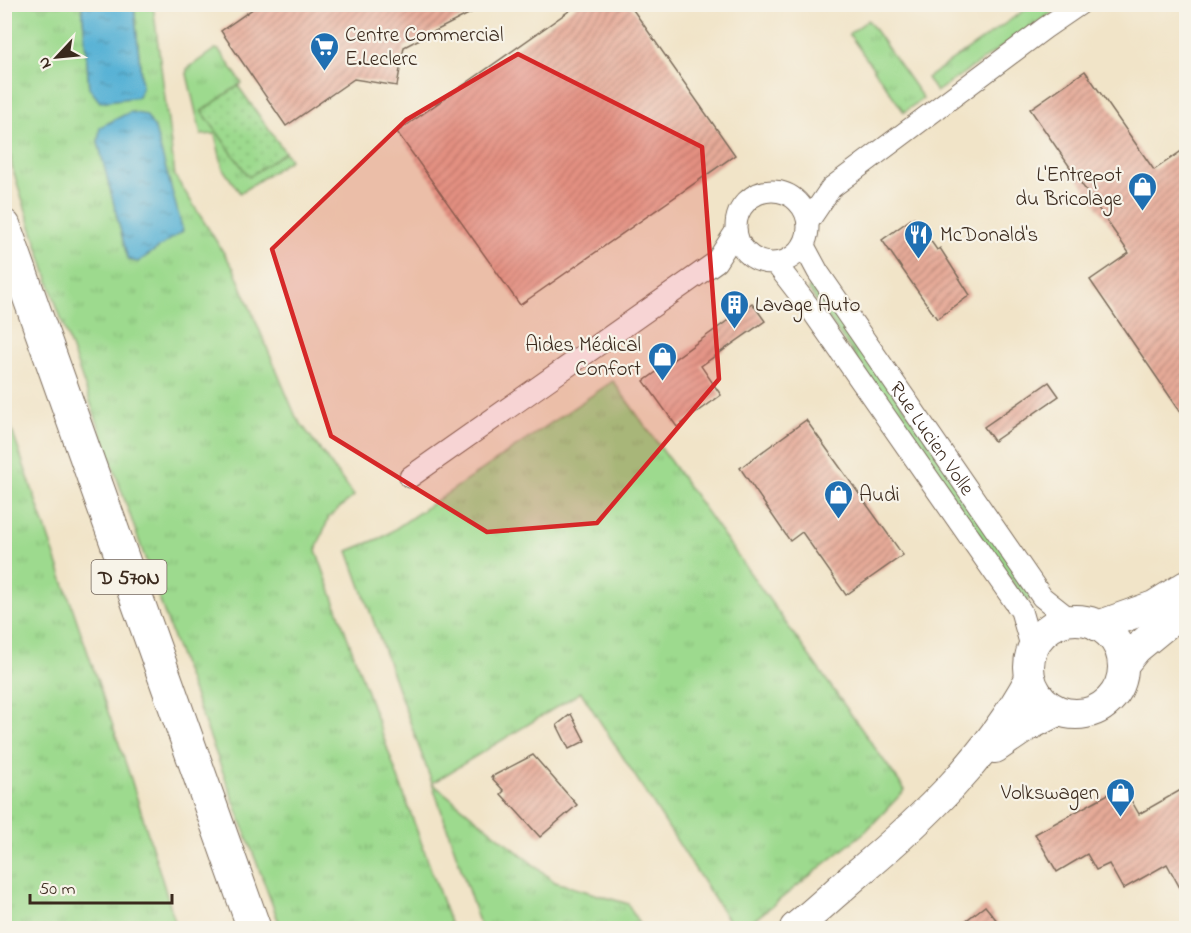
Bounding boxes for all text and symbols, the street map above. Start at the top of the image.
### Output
place label: Centre Commercial E.Leclerc [345,21,503,75]
north arrow [27,27,87,87]
supermarket icon: Centre Commercial E.Leclerc [308,30,340,72]
text: N [32,52,58,73]
place label: L'Entrepot du Bricolage [1015,161,1123,217]
shop icon: L'Entrepot du Bricolage [1127,170,1159,212]
restaurant icon: McDonald's [903,218,935,260]
place label: McDonald's [940,221,1038,251]
building icon: Lavage Auto [718,288,750,330]
place label: Lavage Auto [755,291,861,323]
place label: Aides Médical Confort [525,331,641,385]
shop icon: Aides Médical Confort [646,340,678,382]
street label: Rue Lucien Volle [881,376,981,503]
shop icon: Audi [822,478,854,520]
place label: Audi [859,481,899,511]
road number: D 570N [92,560,166,594]
shop icon: Volkswagen [1104,776,1136,818]
place label: Volkswagen [1000,779,1099,811]
scale bar [30,867,172,905]
text: 50 m [39,877,76,903]

